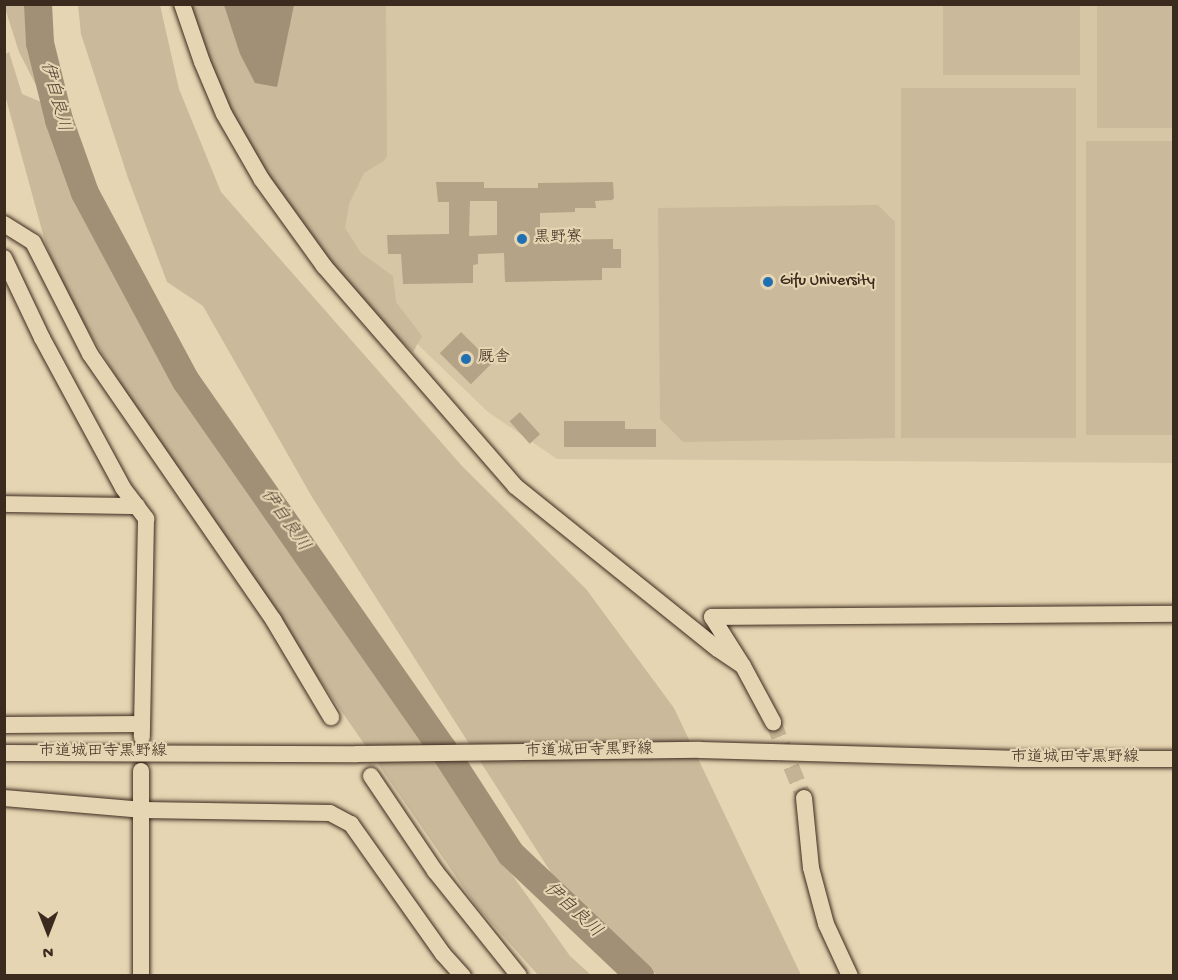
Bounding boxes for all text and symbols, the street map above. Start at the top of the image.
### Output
water label: 伊自良川 [34,59,74,135]
place label: 黒野寮 [534,229,582,249]
marker: 黒野寮 [515,232,529,246]
place label: Gifu University [780,272,875,292]
marker: Gifu University [761,275,775,289]
place label: 厩舎 [478,349,510,369]
marker: 厩舎 [459,352,473,366]
water label: 伊自良川 [255,485,313,557]
street label: 市道城田寺黒野線 [525,741,653,763]
street label: 市道城田寺黒野線 [39,743,167,763]
street label: 市道城田寺黒野線 [1011,749,1139,769]
water label: 伊自良川 [538,879,606,943]
north arrow [18,902,78,962]
text: N [43,941,53,960]

